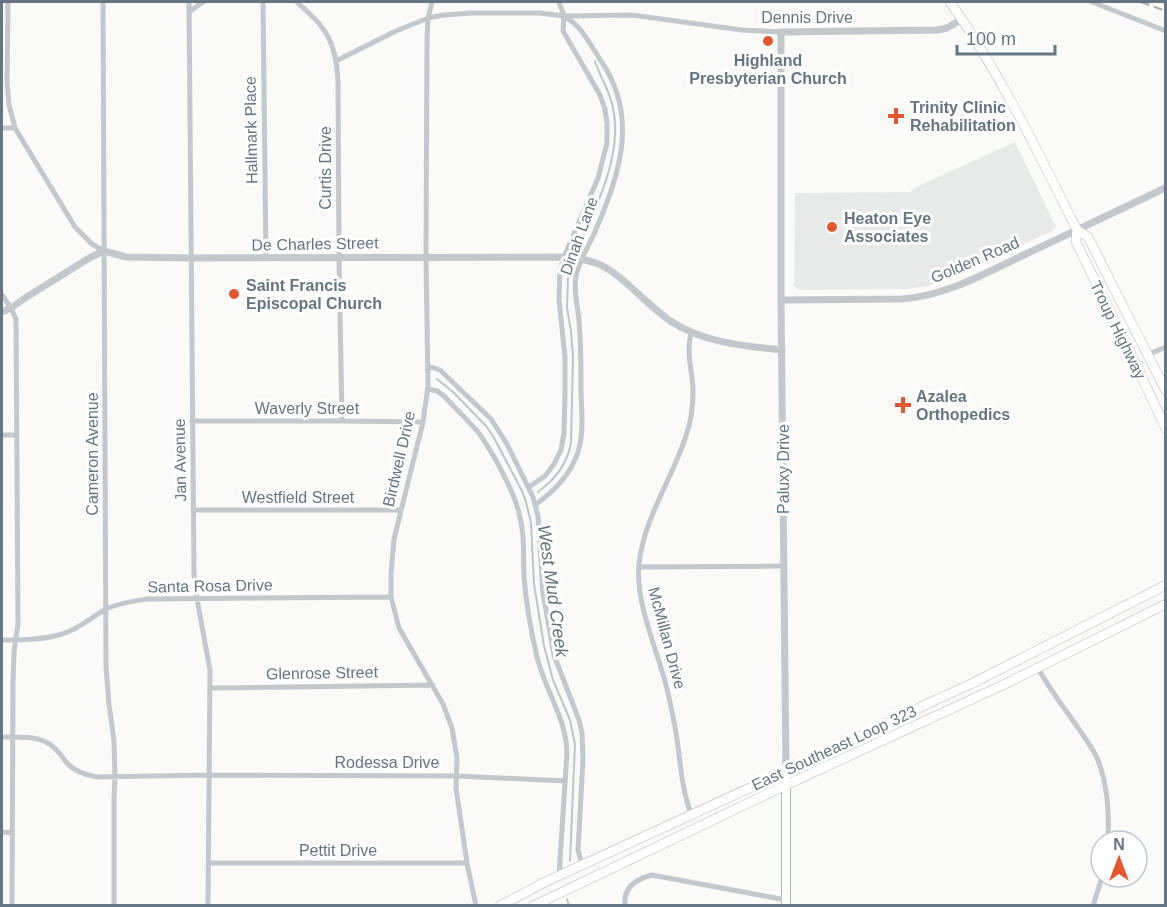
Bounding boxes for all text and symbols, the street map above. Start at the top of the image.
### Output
street label: Dennis Drive [761,9,853,26]
scale bar [957,18,1054,56]
text: 100 m [966,29,1016,49]
marker: Highland Presbyterian Church [761,34,775,48]
place label: Highland Presbyterian Church [689,52,847,87]
street label: Hallmark Place [242,76,260,184]
place label: Trinity Clinic Rehabilitation [910,99,1016,134]
marker: Trinity Clinic Rehabilitation [887,107,905,125]
street label: Curtis Drive [317,126,334,210]
street label: Dinah Lane [557,195,601,277]
place label: Heaton Eye Associates [844,210,931,245]
marker: Heaton Eye Associates [825,220,839,234]
street label: De Charles Street [251,234,379,254]
street label: Golden Road [928,234,1022,286]
place label: Saint Francis Episcopal Church [246,277,382,312]
street label: Troup Highway [1087,278,1149,382]
marker: Saint Francis Episcopal Church [227,287,241,301]
place label: Azalea Orthopedics [916,388,1010,423]
street label: Cameron Avenue [84,392,101,516]
marker: Azalea Orthopedics [894,396,912,414]
street label: Waverly Street [255,400,360,417]
street label: Birdwell Drive [380,409,418,509]
street label: Jan Avenue [171,418,189,502]
street label: Paluxy Drive [775,424,792,514]
street label: Westfield Street [242,489,355,506]
water label: West Mud Creek [534,523,572,660]
street label: Santa Rosa Drive [147,576,273,596]
street label: McMillan Drive [645,585,689,691]
street label: Glenrose Street [266,664,379,682]
street label: East Southeast Loop 323 [749,702,919,794]
street label: Rodessa Drive [335,754,440,771]
north arrow [1089,829,1149,889]
text: N [1113,836,1125,853]
street label: Pettit Drive [299,842,377,859]

